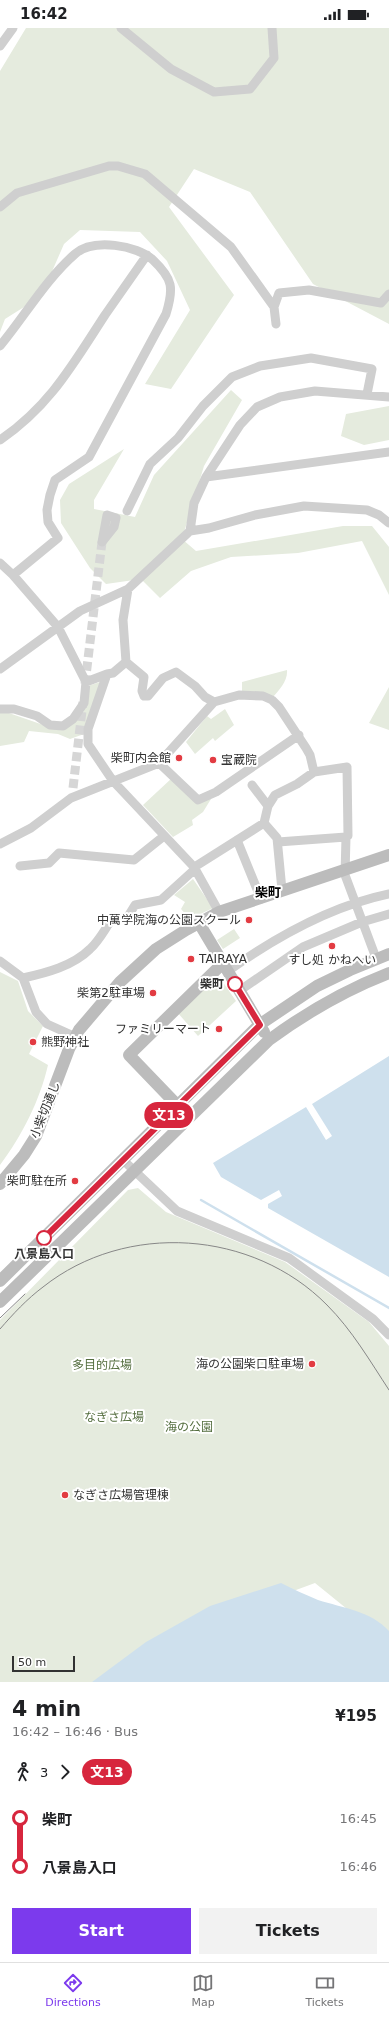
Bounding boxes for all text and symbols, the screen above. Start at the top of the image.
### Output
text: 16:42 [20,5,68,23]
place label: 柴町内会館 [111,751,171,765]
marker: 柴町内会館 [174,753,184,763]
place label: 宝蔵院 [221,753,257,767]
marker: 宝蔵院 [208,755,218,765]
district label: 柴町 [255,885,281,900]
place label: 中萬学院海の公園スクール [97,913,241,927]
marker: 中萬学院海の公園スクール [244,915,254,925]
marker: すし処 かねへい [327,941,337,951]
place label: TAIRAYA [198,952,248,966]
place label: すし処 かねへい [288,953,376,967]
marker: TAIRAYA [186,954,196,964]
marker: 柴町 [227,976,243,992]
place label: 柴町 [200,977,224,991]
place label: 柴第2駐車場 [77,986,145,1000]
marker: 柴第2駐車場 [148,988,158,998]
place label: ファミリーマート [115,1022,211,1036]
marker: ファミリーマート [214,1024,224,1034]
place label: 熊野神社 [41,1035,89,1049]
marker: 熊野神社 [28,1037,38,1047]
street label: 小柴切通し [27,1080,63,1140]
line badge: 文13 [146,1102,192,1128]
text: 文13 [152,1107,186,1123]
place label: 柴町駐在所 [7,1174,67,1188]
marker: 柴町駐在所 [70,1176,80,1186]
marker: 八景島入口 [36,1230,52,1246]
place label: 八景島入口 [14,1247,74,1261]
place label: 海の公園柴口駐車場 [196,1357,304,1371]
park label: 多目的広場 [72,1358,132,1372]
marker: 海の公園柴口駐車場 [307,1359,317,1369]
park label: なぎさ広場 [84,1410,144,1424]
park label: 海の公園 [165,1420,213,1434]
place label: なぎさ広場管理棟 [73,1488,169,1502]
marker: なぎさ広場管理棟 [60,1490,70,1500]
scale bar [12,1654,75,1673]
text: 50 m [18,1656,46,1669]
text: 4 min [12,1696,81,1721]
text: ¥195 [335,1707,377,1725]
text: 16:42 – 16:46 · Bus [12,1724,138,1739]
icon: walk [12,1761,34,1783]
icon: forward [54,1761,76,1783]
text: 文13 [90,1764,124,1780]
text: 3 [40,1765,48,1780]
text: 柴町 [42,1811,72,1829]
text: 16:45 [340,1811,377,1826]
text: 八景島入口 [42,1859,117,1877]
text: 16:46 [340,1859,377,1874]
button: Start [12,1908,191,1954]
button: Tickets [199,1908,377,1954]
tab: Directions [45,1972,101,2009]
tab: Map [191,1972,215,2009]
tab: Tickets [305,1972,344,2009]

